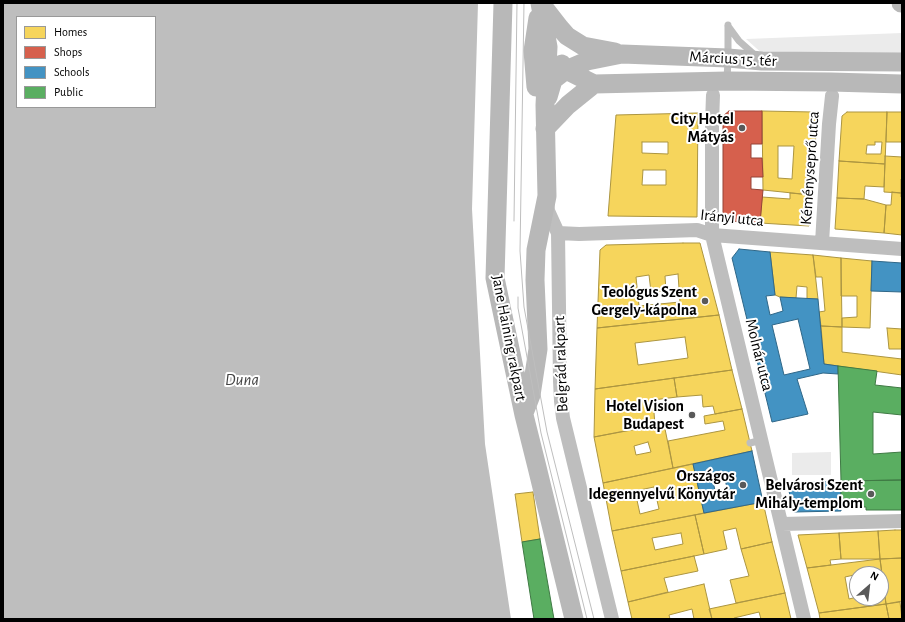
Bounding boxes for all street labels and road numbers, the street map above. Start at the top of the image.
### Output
street label: Március 15. tér [689,47,777,71]
street label: Kéményseprő utca [796,110,824,226]
street label: Irányi utca [699,205,765,231]
street label: Jane Haining rakpart [487,273,531,403]
street label: Belgrád rakpart [550,316,572,412]
street label: Molnár utca [741,317,777,393]

